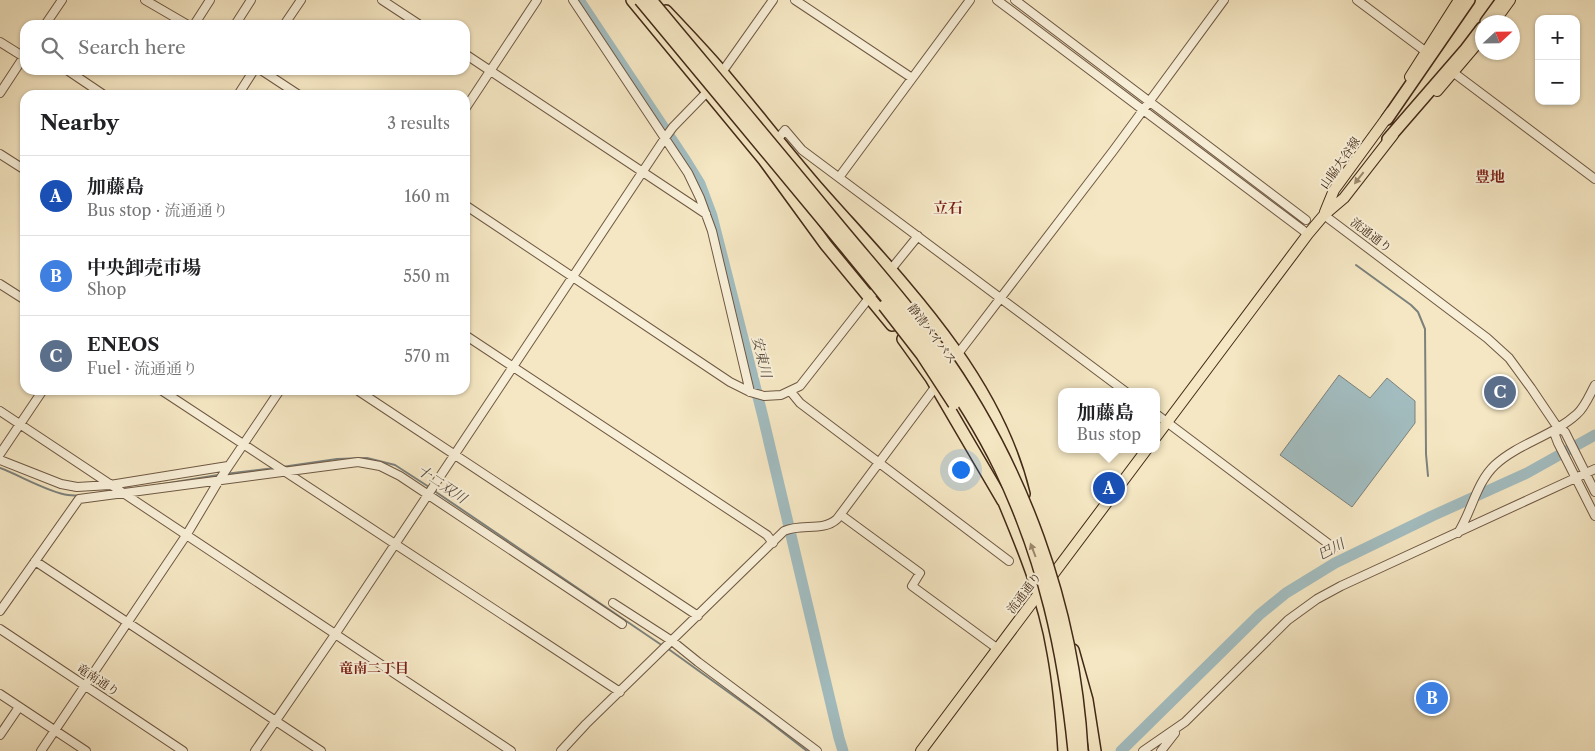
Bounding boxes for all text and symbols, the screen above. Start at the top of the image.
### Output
north arrow [1475,15,1520,60]
map controls [1535,15,1580,105]
button: + [1535,15,1580,60]
search box [20,20,470,75]
icon: search [38,34,66,62]
text: Search here [78,36,186,59]
button: − [1535,60,1580,105]
text: Nearby [40,110,119,135]
text: 3 results [387,113,450,133]
street label: 山脇大谷線 [1316,134,1363,192]
district label: 豊地 [1475,167,1505,186]
one-way arrow [1353,171,1364,184]
text: 加藤島 [87,175,144,198]
text: A [50,186,62,206]
text: 160 m [405,186,450,206]
district label: 立石 [933,198,963,217]
text: Bus stop · 流通通り [87,200,229,220]
street label: 流通通り [1348,214,1395,255]
text: 中央卸売市場 [87,256,201,279]
text: B [50,266,62,286]
text: 550 m [403,266,450,286]
text: Shop [87,279,126,299]
street label: 静清バイパス [905,301,960,367]
text: ENEOS [87,333,160,356]
water label: 安東川 [748,334,776,381]
text: C [50,346,62,366]
text: 570 m [404,346,450,366]
text: Fuel · 流通通り [87,358,198,378]
pin: C [1484,373,1516,411]
popup [1058,388,1160,453]
text: 加藤島 [1077,401,1134,424]
text: Bus stop [1077,424,1141,444]
your location [948,457,974,483]
water label: 十二双川 [414,461,472,508]
pin: A [1093,469,1125,507]
water label: 巴川 [1314,534,1349,564]
one-way arrow [1029,542,1036,557]
street label: 流通通り [1003,569,1044,616]
district label: 竜南二丁目 [339,659,409,677]
street label: 竜南通り [74,660,122,699]
pin: B [1416,679,1448,717]

